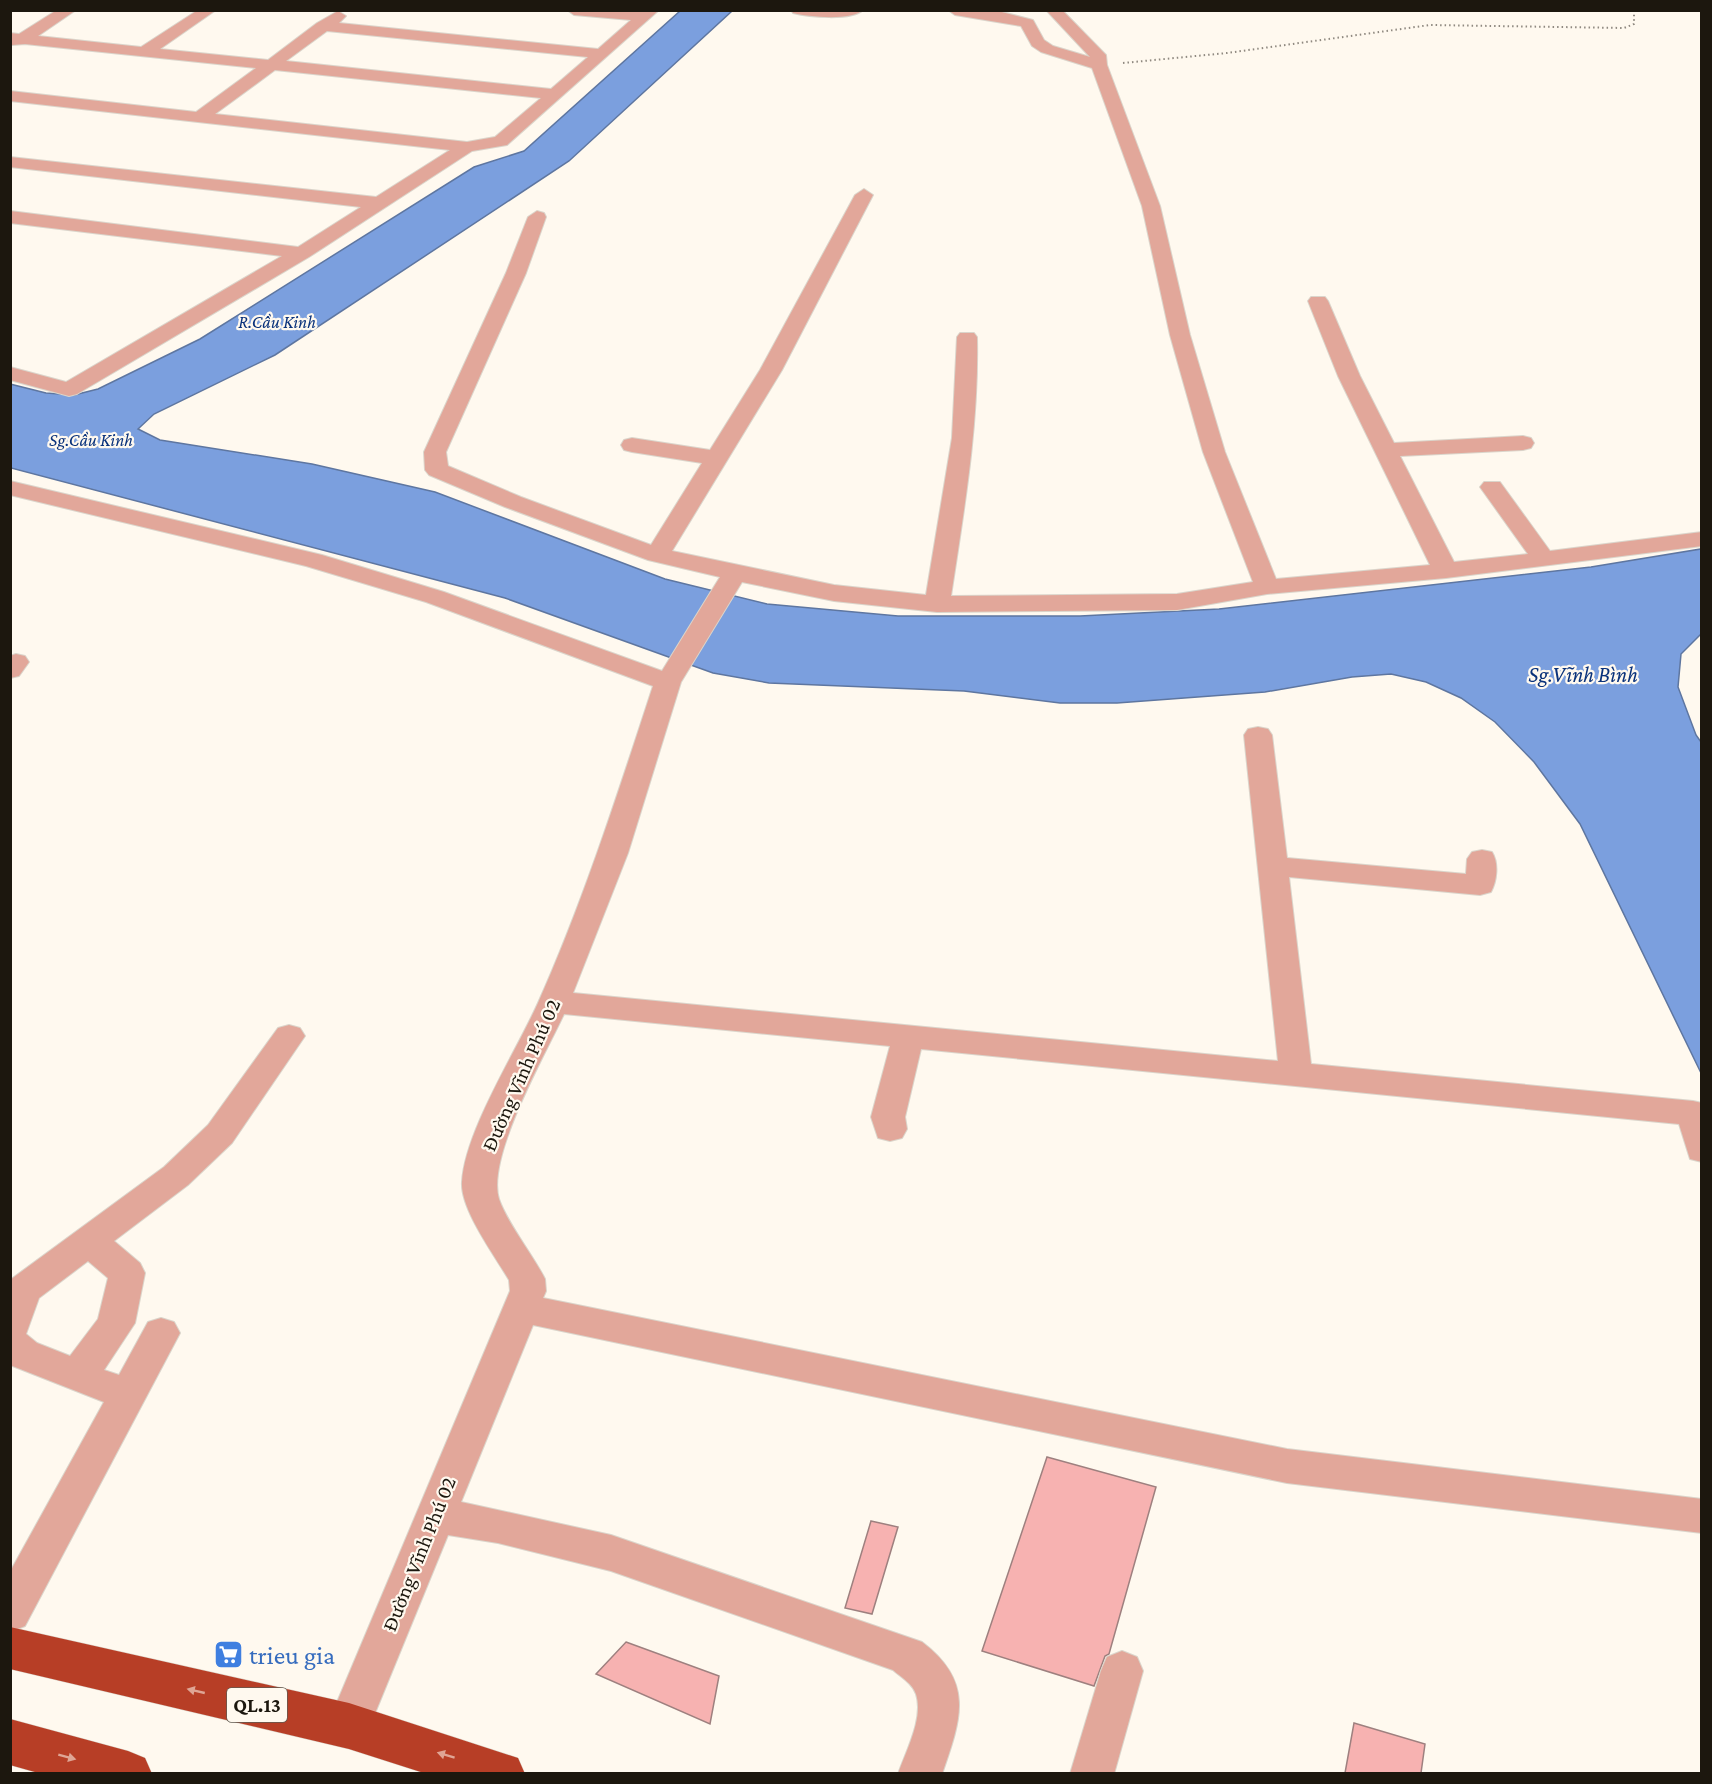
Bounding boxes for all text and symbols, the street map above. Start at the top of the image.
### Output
water label: R.Cầu Kinh [238,312,316,332]
water label: Sg.Cầu Kinh [49,430,133,450]
water label: Sg.Vĩnh Bình [1528,662,1638,687]
street label: Đường Vĩnh Phú 02 [477,995,565,1155]
street label: Đường Vĩnh Phú 02 [377,1473,461,1635]
supermarket icon: trieu gia [212,1639,244,1671]
place label: trieu gia [249,1641,335,1670]
one-way arrow [187,1685,205,1695]
road number: QL.13 [227,1688,287,1722]
one-way arrow [437,1750,455,1759]
one-way arrow [58,1753,76,1762]

